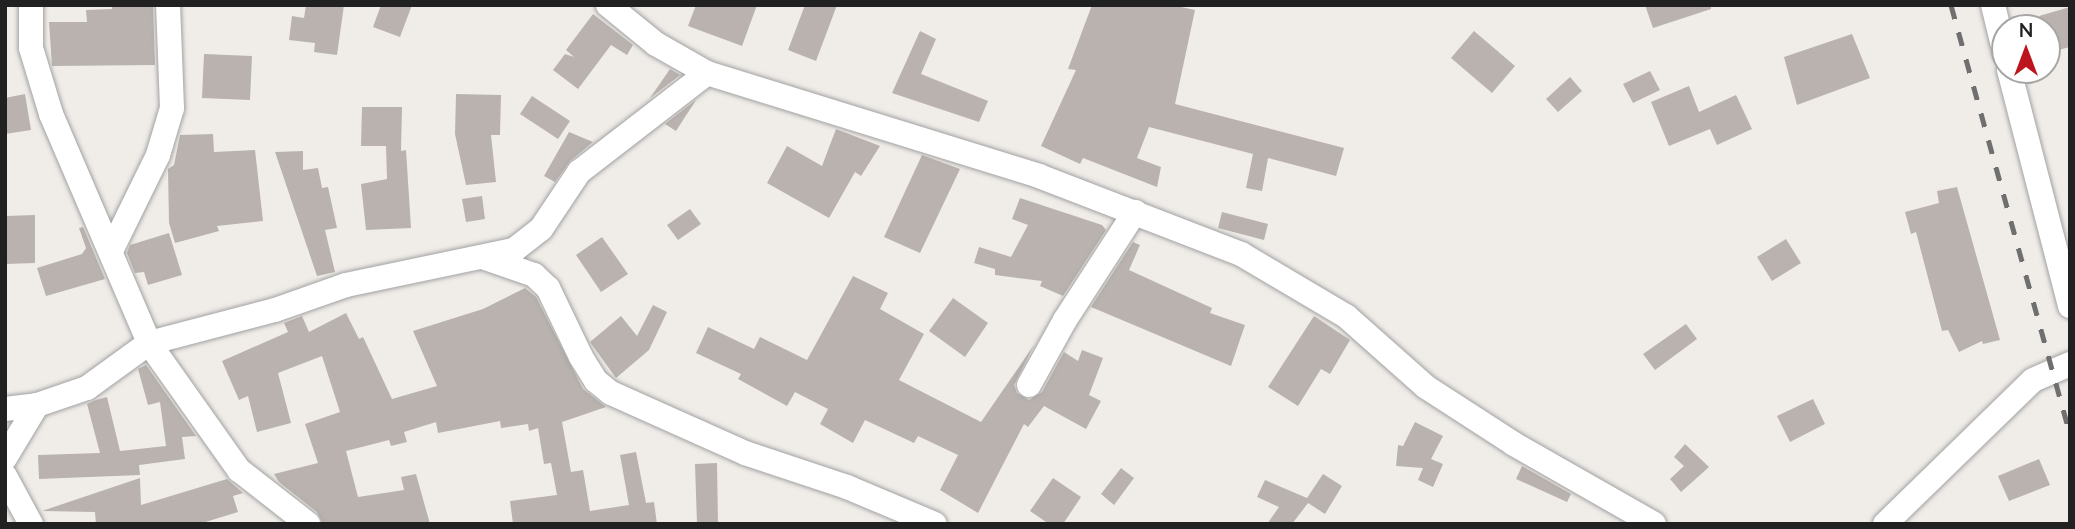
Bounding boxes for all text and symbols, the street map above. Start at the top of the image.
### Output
north arrow [1991,14,2061,84]
text: N [2019,18,2033,41]

